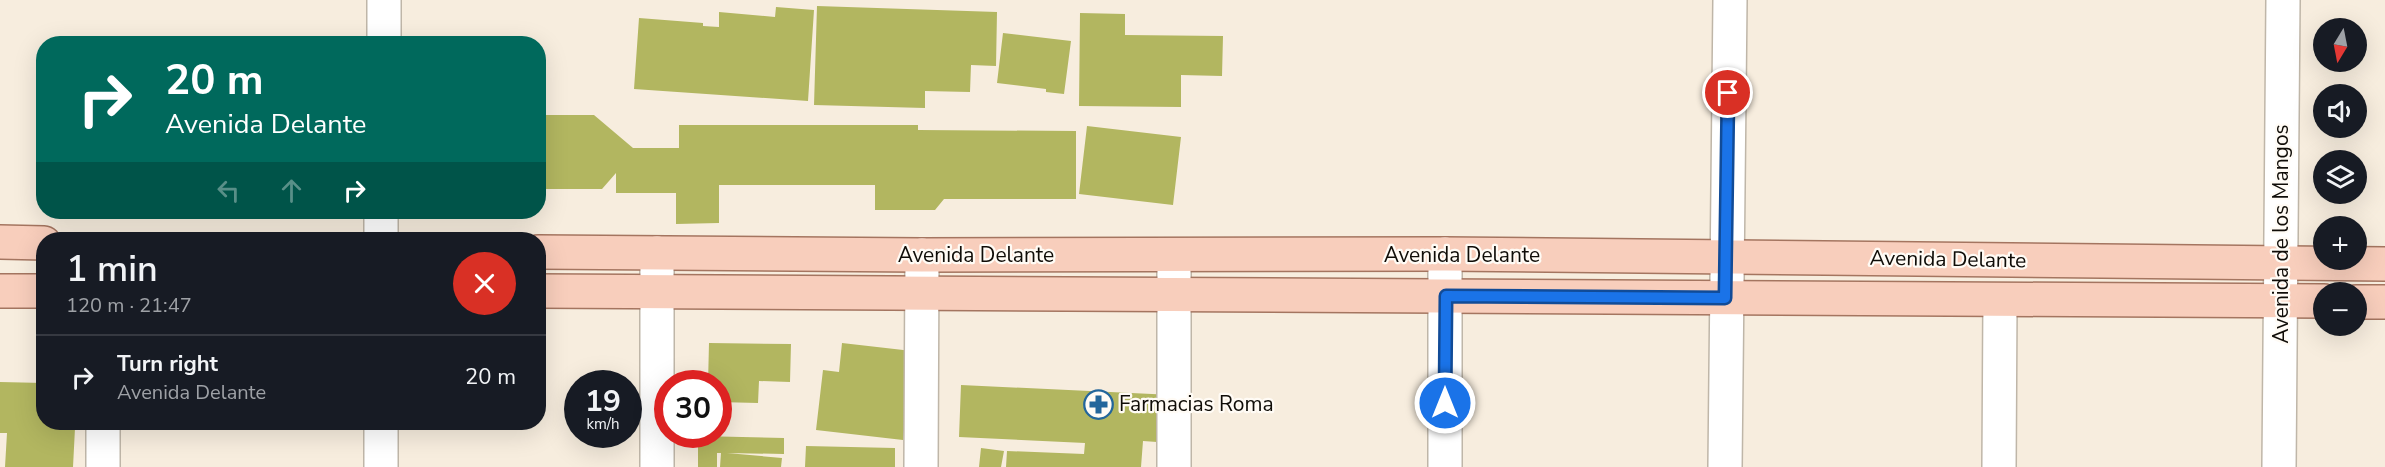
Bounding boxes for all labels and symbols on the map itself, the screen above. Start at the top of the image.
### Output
north arrow [2313,18,2367,72]
pin [1702,67,1753,118]
street label: Avenida de los Mangos [2267,124,2295,344]
street label: Avenida Delante [898,241,1054,269]
street label: Avenida Delante [1384,241,1540,269]
street label: Avenida Delante [1869,244,2027,274]
speed limit sign: 30 [654,370,732,448]
position arrow [1413,371,1477,435]
pharmacy icon: Farmacias Roma [1082,388,1114,420]
place label: Farmacias Roma [1119,390,1274,418]

